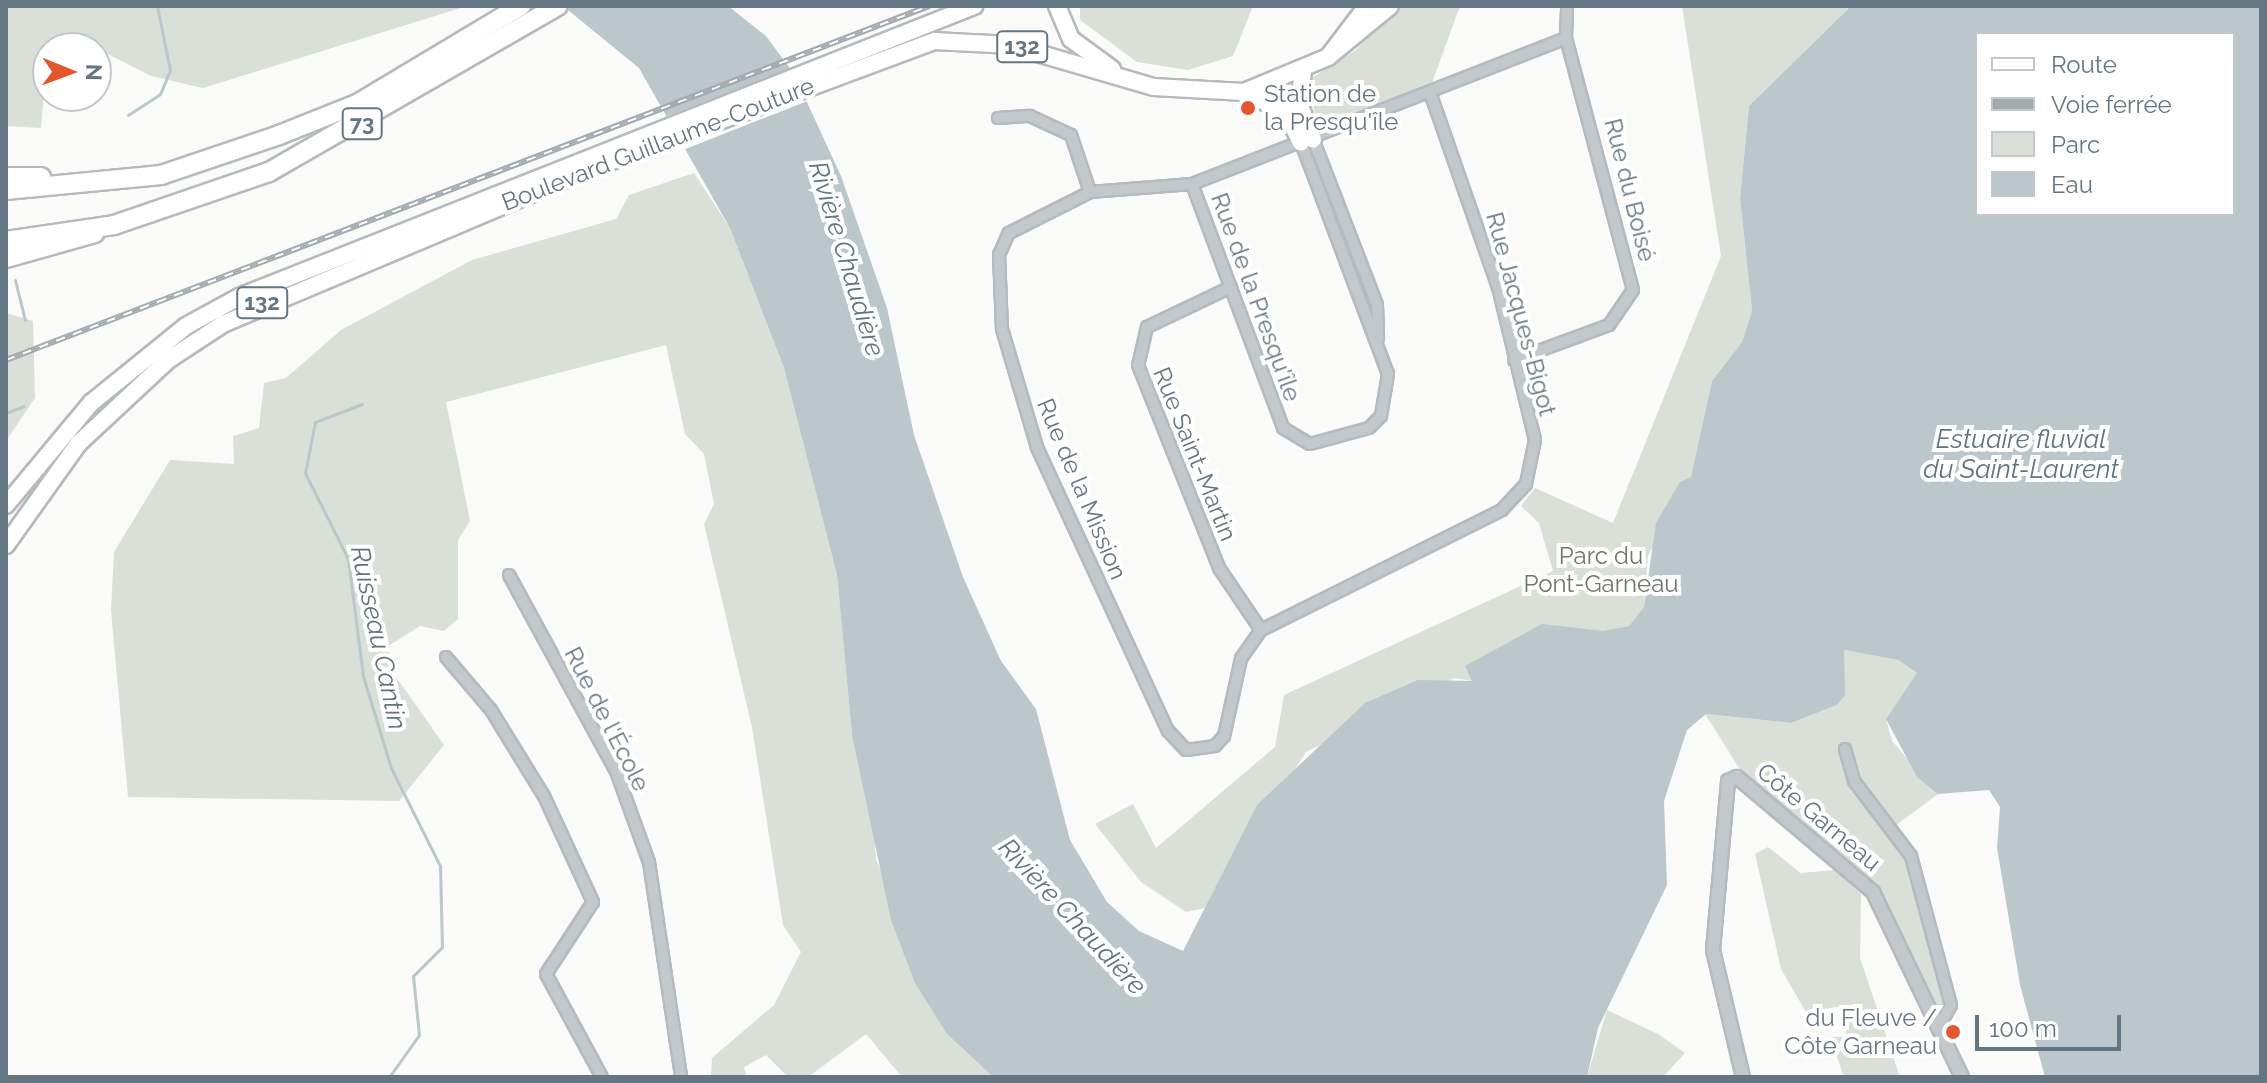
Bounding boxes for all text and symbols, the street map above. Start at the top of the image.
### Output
road number: 132 [996,29,1048,65]
north arrow [32,32,112,112]
legend [1975,32,2235,216]
text: Route [2051,50,2117,79]
text: N [81,64,107,81]
street label: Boulevard Guillaume-Couture [498,71,818,217]
place label: Station de la Presqu'île [1264,80,1398,136]
text: Voie ferrée [2051,90,2172,119]
marker: Station de la Presqu'île [1239,99,1257,117]
road number: 73 [340,106,384,142]
street label: Rue du Boisé [1598,115,1662,265]
text: Parc [2051,130,2100,159]
water label: Rivière Chaudière [802,158,890,360]
text: Eau [2051,170,2093,199]
street label: Rue de la Presqu'île [1205,189,1307,405]
street label: Rue Jacques-Bigot [1480,209,1562,419]
road number: 132 [236,285,288,321]
street label: Rue Saint-Martin [1147,363,1243,545]
street label: Rue de la Mission [1031,394,1133,584]
water label: Estuaire fluvial du Saint-Laurent [1923,424,2119,486]
park label: Parc du Pont-Garneau [1523,542,1679,598]
water label: Ruisseau Cantin [343,543,413,733]
street label: Rue de l'École [558,642,656,796]
street label: Côte Garneau [1751,757,1887,877]
water label: Rivière Chaudière [992,832,1152,1002]
scale bar [1979,999,2125,1049]
place label: du Fleuve / Côte Garneau [1784,1004,1937,1060]
text: 100 m [1989,1014,2057,1043]
marker: du Fleuve / Côte Garneau [1944,1023,1962,1041]

